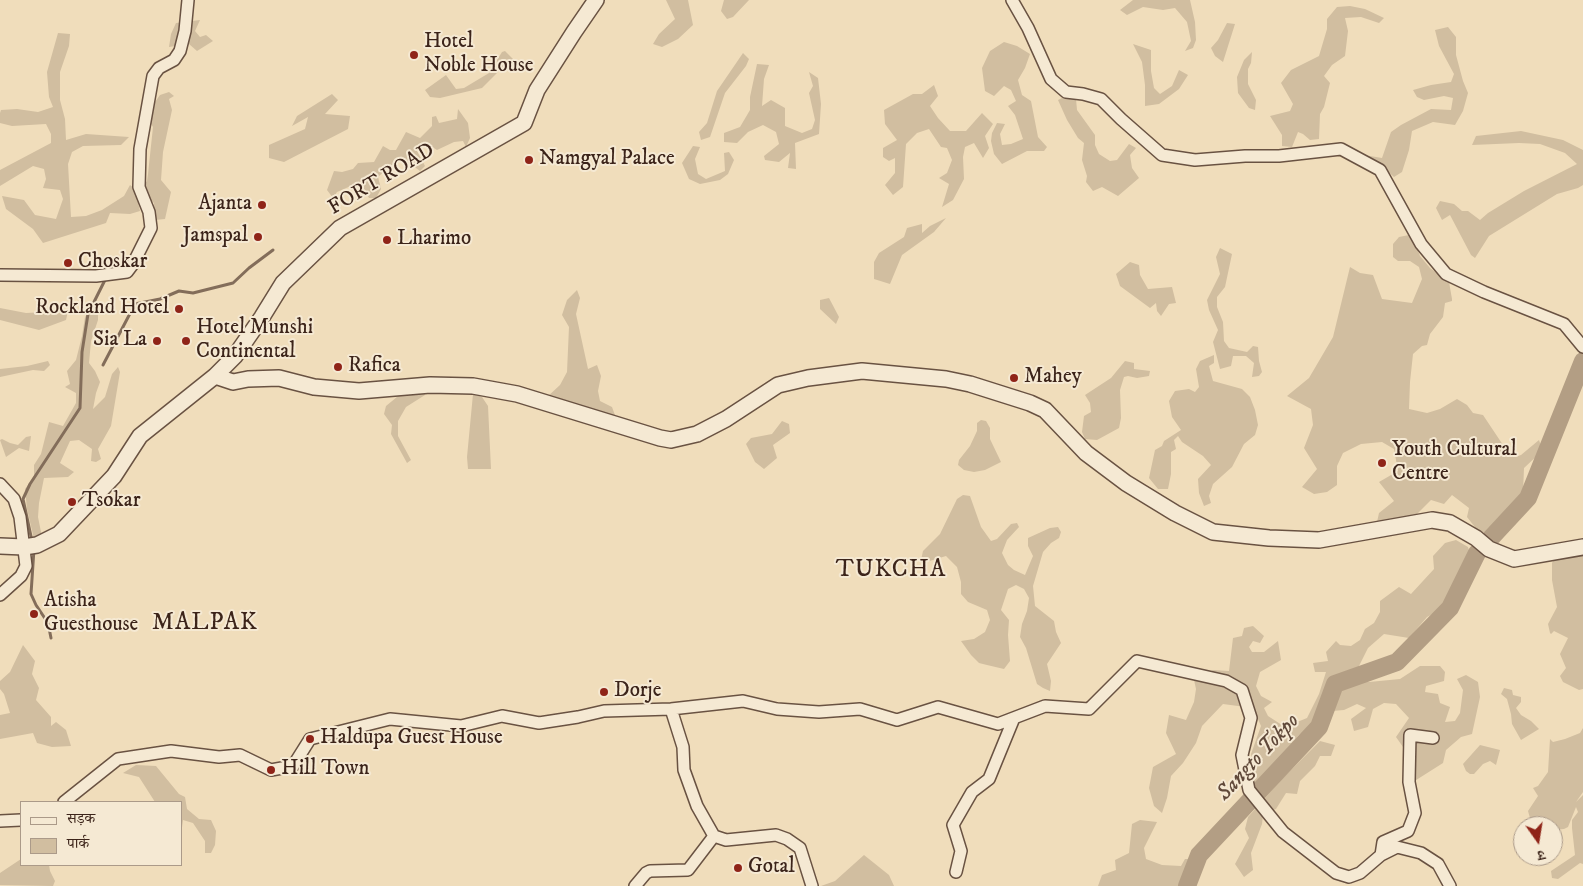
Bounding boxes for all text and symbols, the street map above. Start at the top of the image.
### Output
place label: Hotel Noble House [424,30,534,80]
marker: Hotel Noble House [408,49,420,61]
street label: FORT ROAD [324,138,440,222]
place label: Namgyal Palace [539,147,675,173]
marker: Namgyal Palace [523,154,535,166]
place label: Ajanta [198,192,252,218]
marker: Ajanta [256,199,268,211]
place label: Jamspal [183,224,248,250]
place label: Lharimo [397,227,471,253]
marker: Jamspal [252,231,264,243]
marker: Lharimo [381,234,393,246]
place label: Choskar [78,250,147,276]
marker: Choskar [62,257,74,269]
place label: Rockland Hotel [35,296,169,322]
marker: Rockland Hotel [173,303,185,315]
place label: Hotel Munshi Continental [196,316,313,366]
place label: Sia La [93,328,147,354]
marker: Sia La [151,335,163,347]
marker: Hotel Munshi Continental [180,335,192,347]
place label: Rafica [348,354,401,380]
marker: Rafica [332,361,344,373]
place label: Mahey [1024,365,1082,391]
marker: Mahey [1008,372,1020,384]
place label: Youth Cultural Centre [1392,438,1517,488]
marker: Youth Cultural Centre [1376,457,1388,469]
place label: Tsokar [82,489,140,515]
marker: Tsokar [66,496,78,508]
district label: TUKCHA [835,557,947,585]
place label: Atisha Guesthouse [44,589,138,639]
marker: Atisha Guesthouse [28,608,40,620]
district label: MALPAK [151,610,259,638]
place label: Dorje [614,679,661,705]
marker: Dorje [598,686,610,698]
water label: Sangto Tokpo [1212,709,1306,807]
place label: Haldupa Guest House [320,726,503,752]
marker: Haldupa Guest House [304,733,316,745]
place label: Hill Town [281,757,369,783]
marker: Hill Town [265,764,277,776]
legend [20,801,182,866]
text: सड़क [67,809,95,828]
north arrow [1513,816,1563,866]
text: पार्क [67,834,89,853]
text: उ [1536,845,1547,864]
place label: Gotal [748,855,795,881]
marker: Gotal [732,862,744,874]

